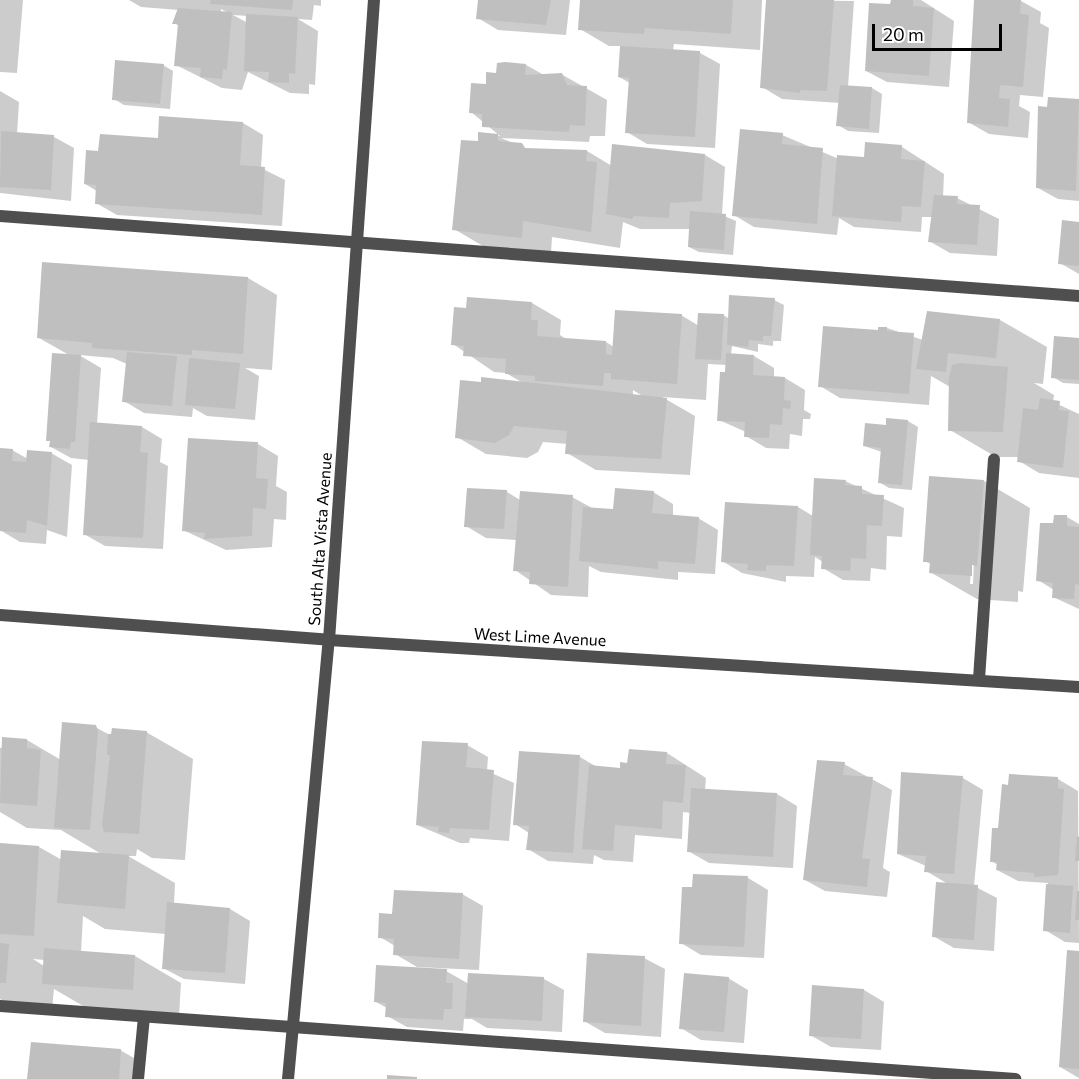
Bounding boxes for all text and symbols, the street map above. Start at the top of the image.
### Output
scale bar [875,12,1006,50]
text: 20 m [883,23,924,45]
street label: South Alta Vista Avenue [304,452,336,626]
street label: West Lime Avenue [473,624,607,650]

